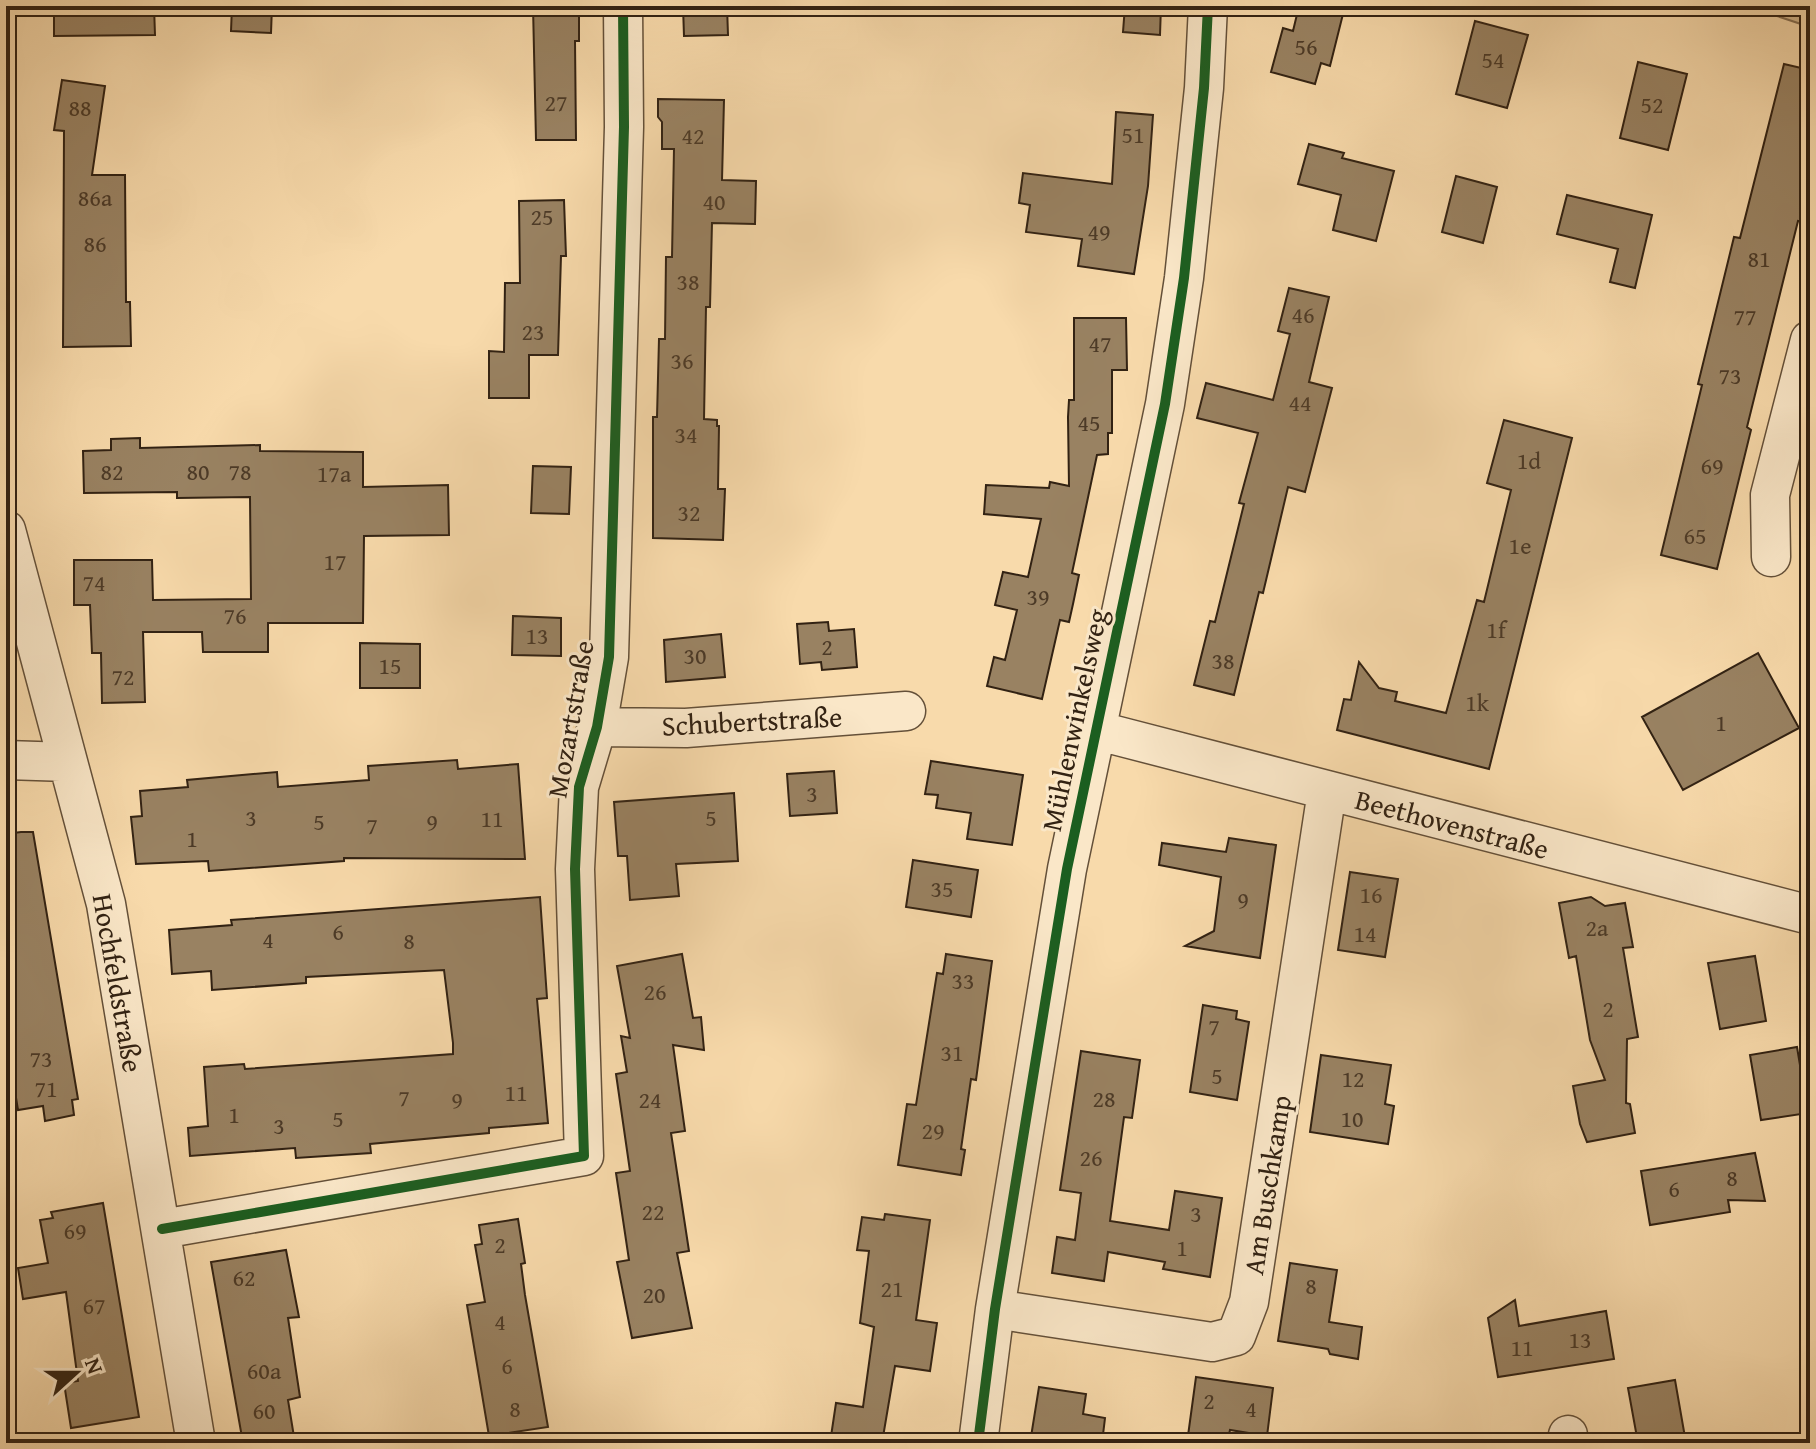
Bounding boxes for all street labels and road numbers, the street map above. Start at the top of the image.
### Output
street label: Mühlenwinkelsweg [1030,605,1117,835]
street label: Mozartstraße [535,637,604,801]
street label: Schubertstraße [661,695,843,746]
street label: Beethovenstraße [1351,778,1553,869]
street label: Hochfeldstraße [83,890,154,1075]
street label: Am Buschkamp [1232,1092,1301,1278]

